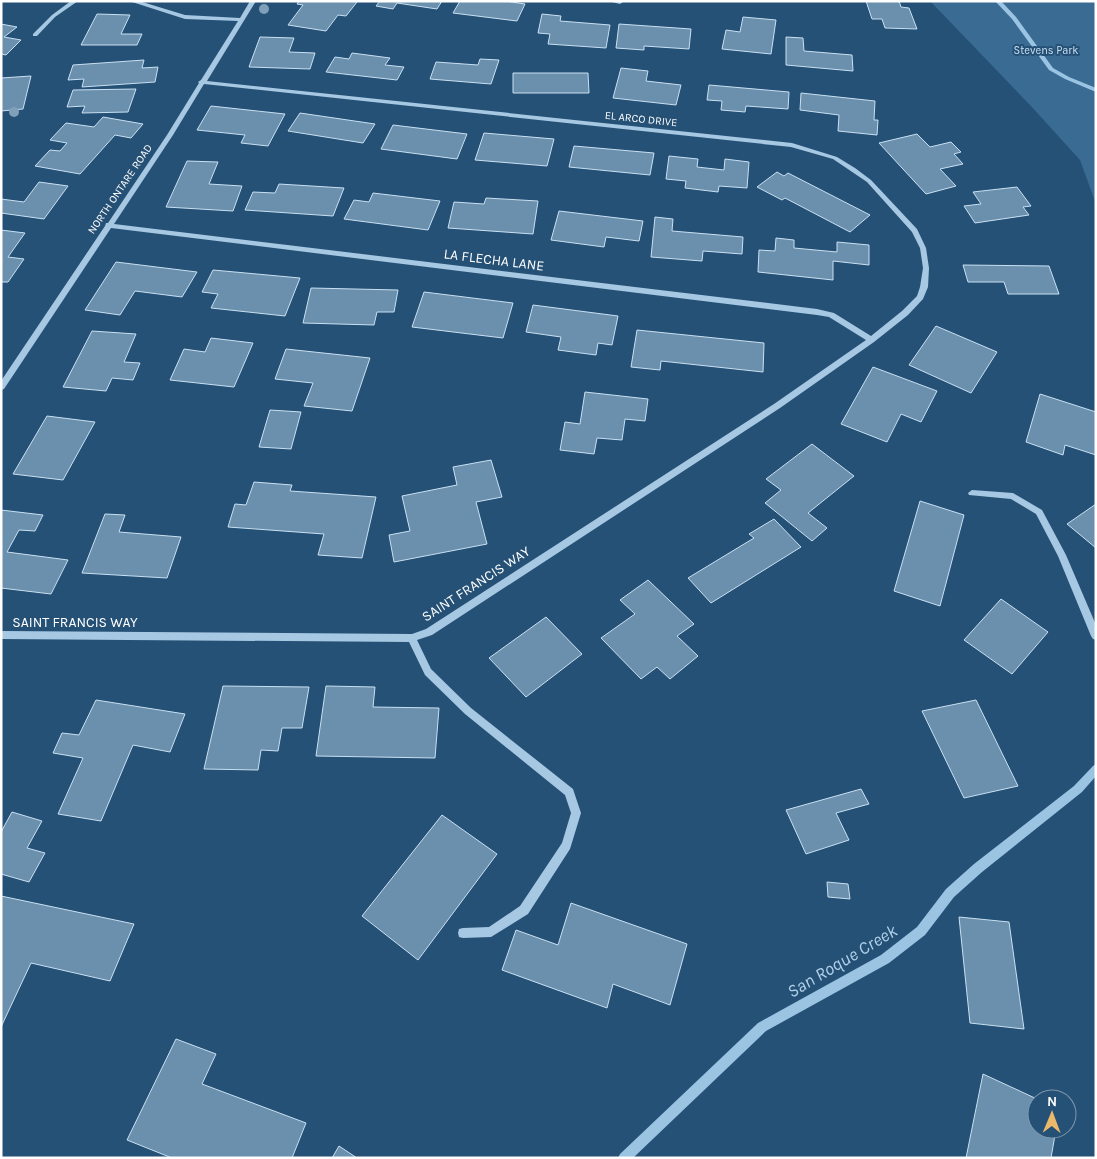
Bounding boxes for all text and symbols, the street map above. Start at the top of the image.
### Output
park label: Stevens Park [1014,44,1078,57]
street label: EL ARCO DRIVE [604,109,678,129]
street label: NORTH ONTARE ROAD [85,142,155,236]
street label: LA FLECHA LANE [443,245,545,275]
street label: SAINT FRANCIS WAY [419,543,534,625]
street label: SAINT FRANCIS WAY [12,614,138,631]
water label: San Roque Creek [783,919,902,1003]
north arrow [1027,1089,1077,1139]
text: N [1047,1093,1057,1110]

